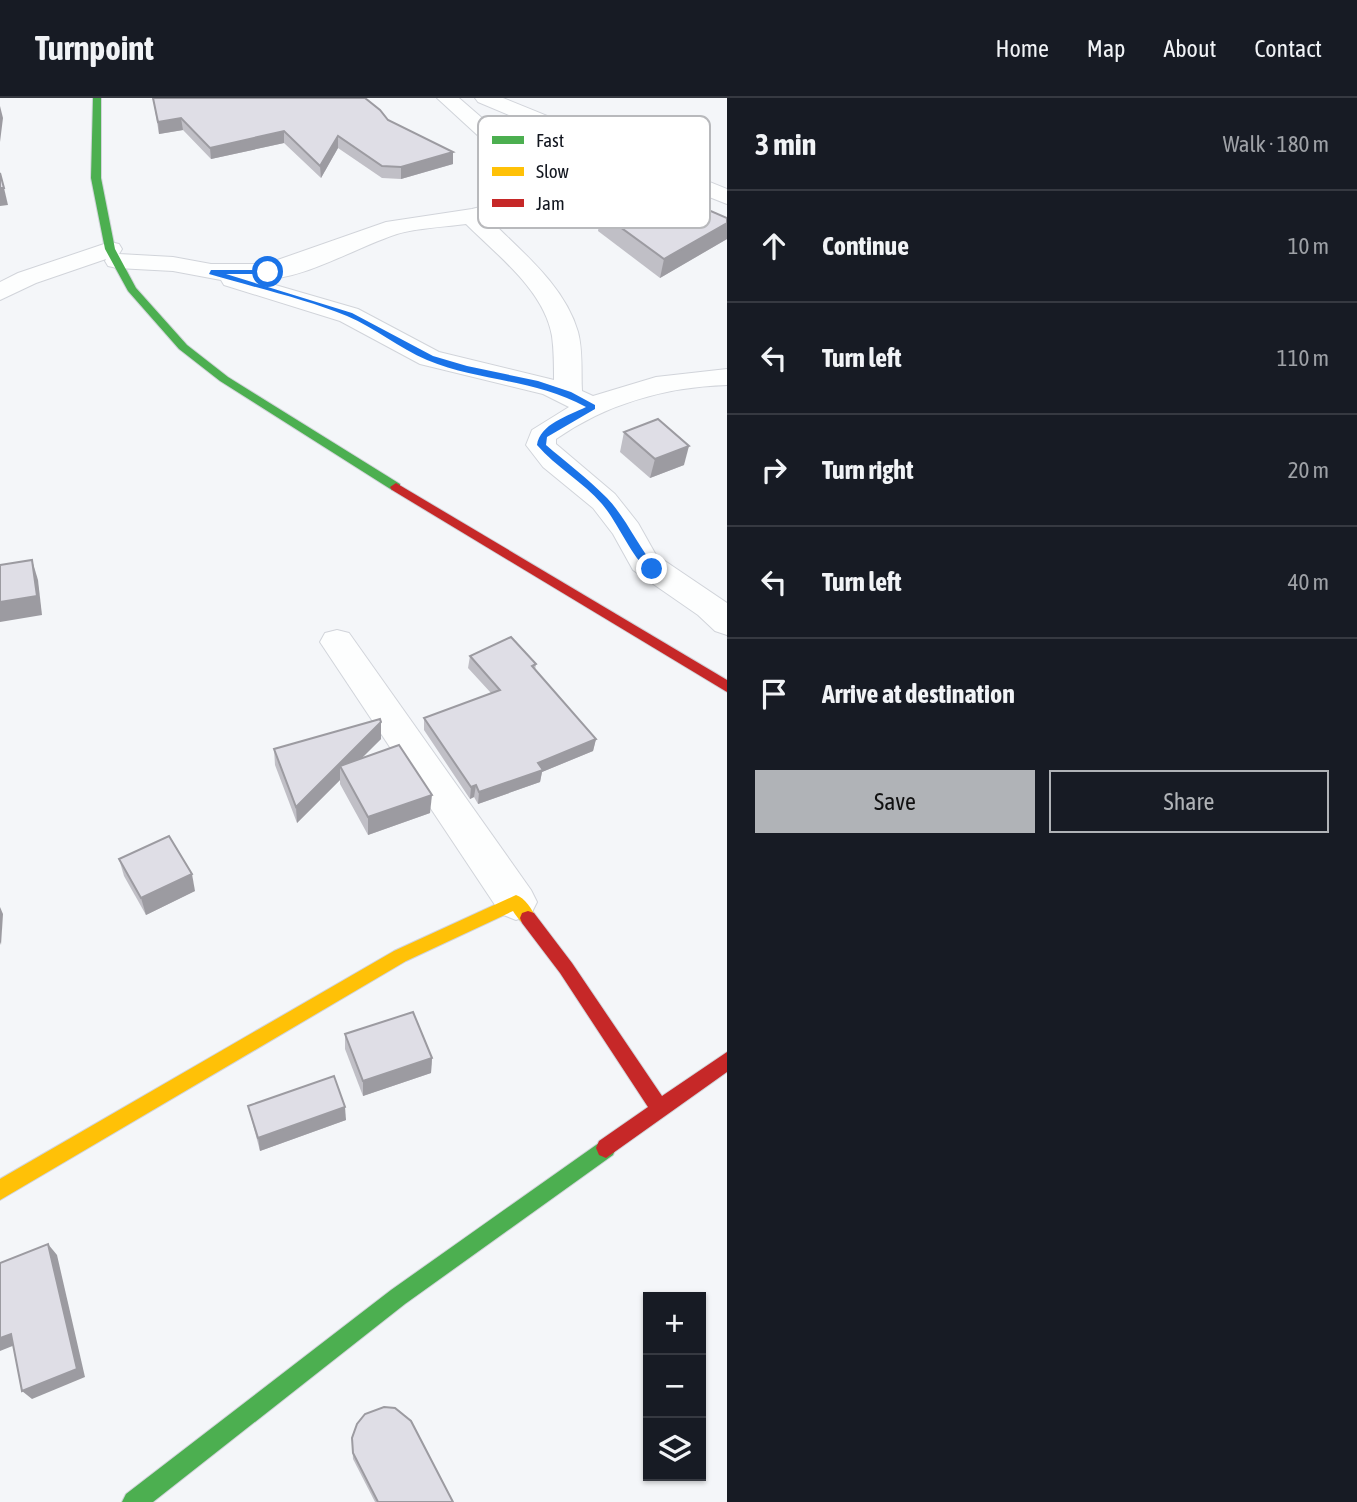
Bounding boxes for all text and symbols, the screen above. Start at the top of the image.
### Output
text: Turnpoint [35,29,154,67]
text: Home [995,35,1049,62]
text: Map [1087,35,1125,62]
text: About [1163,35,1216,62]
text: Contact [1254,35,1322,62]
legend [478,116,710,228]
text: 3 min [755,127,816,161]
text: Fast [536,129,564,151]
text: Walk · 180 m [1223,131,1329,157]
text: Slow [536,160,570,182]
text: Jam [536,192,565,214]
icon: ahead [755,227,793,265]
text: Continue [822,231,909,261]
text: 10 m [1288,233,1329,259]
route start [252,256,283,287]
icon: left [755,339,793,377]
text: Turn left [822,343,902,373]
text: 110 m [1277,345,1329,371]
icon: right [755,451,793,489]
text: Turn right [822,455,913,485]
text: 20 m [1288,457,1329,483]
route end [636,553,667,584]
icon: left [755,563,793,601]
text: Turn left [822,567,902,597]
text: 40 m [1288,569,1329,595]
icon: arrive [755,675,793,713]
text: Arrive at destination [822,679,1015,709]
button: Save [755,770,1035,833]
button: Share [1049,770,1329,833]
map controls [643,1292,706,1481]
button: + [643,1292,706,1355]
button: − [643,1355,706,1418]
button: layers [643,1418,706,1481]

